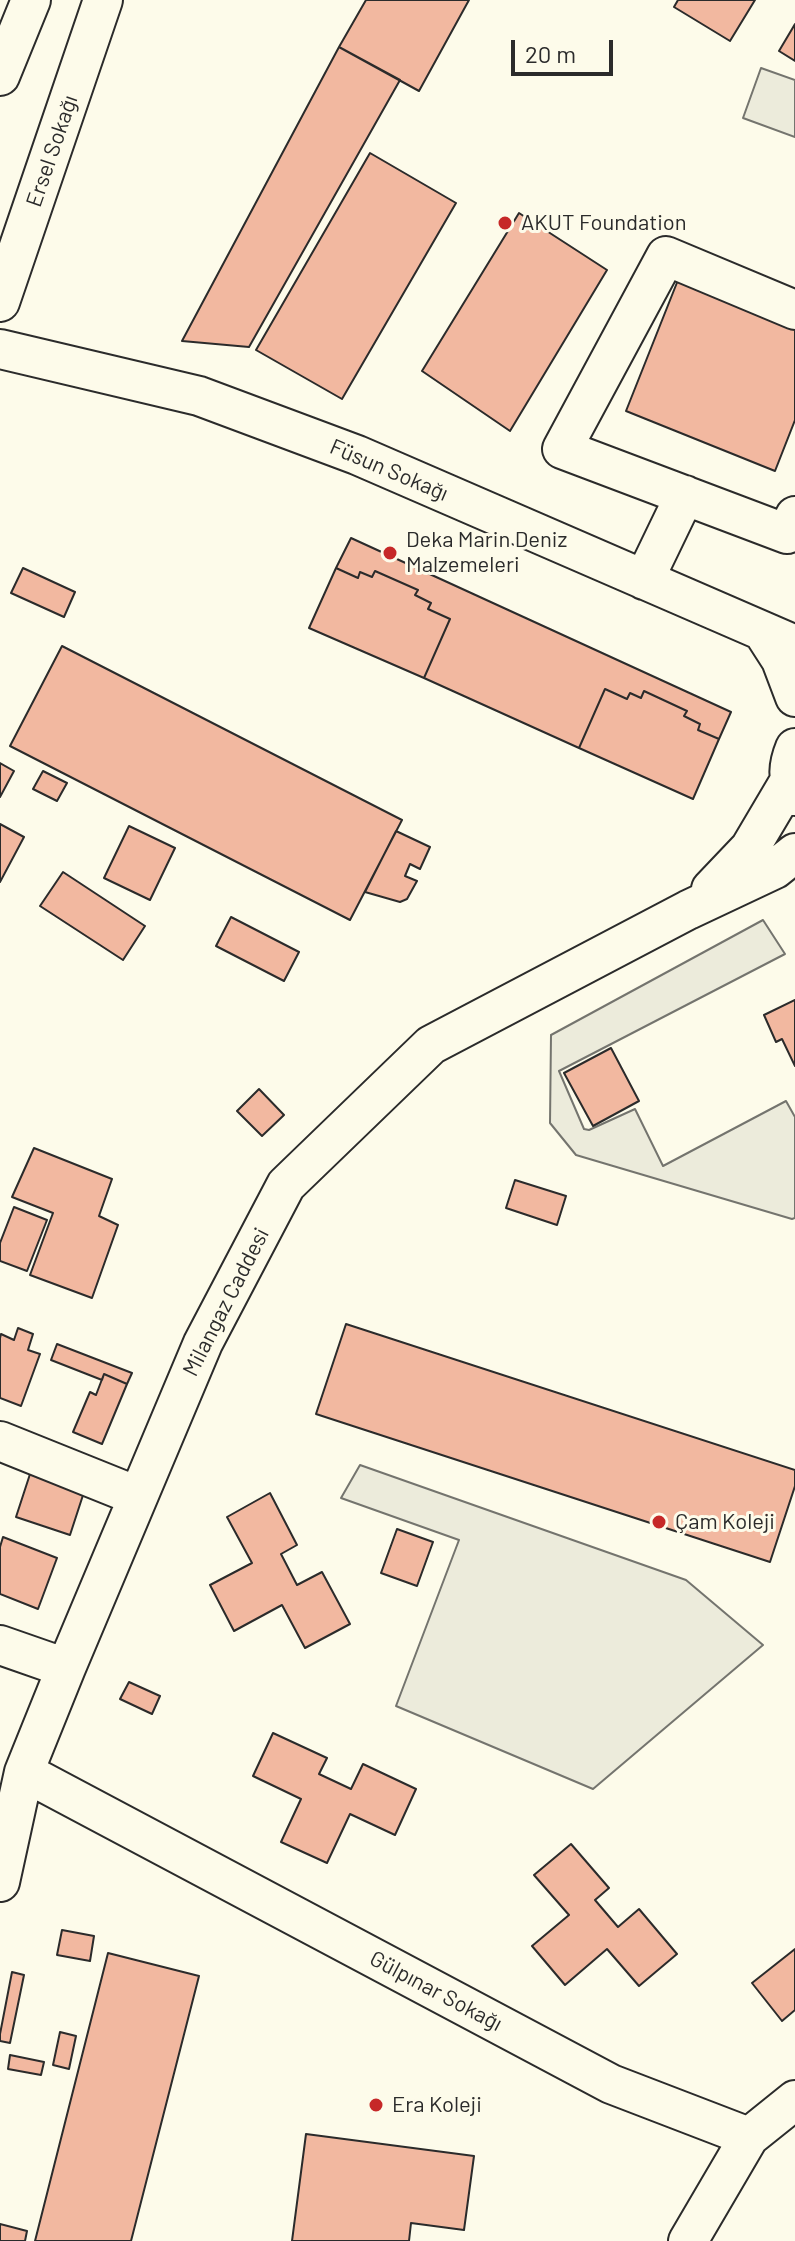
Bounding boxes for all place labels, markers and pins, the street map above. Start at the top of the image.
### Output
place label: AKUT Foundation [521,210,687,236]
marker: AKUT Foundation [496,214,514,232]
place label: Deka Marin Deniz Malzemeleri [406,527,567,578]
marker: Deka Marin Deniz Malzemeleri [381,544,399,562]
place label: Çam Koleji [675,1509,775,1535]
marker: Çam Koleji [650,1513,668,1531]
place label: Era Koleji [392,2092,482,2118]
marker: Era Koleji [367,2096,385,2114]

